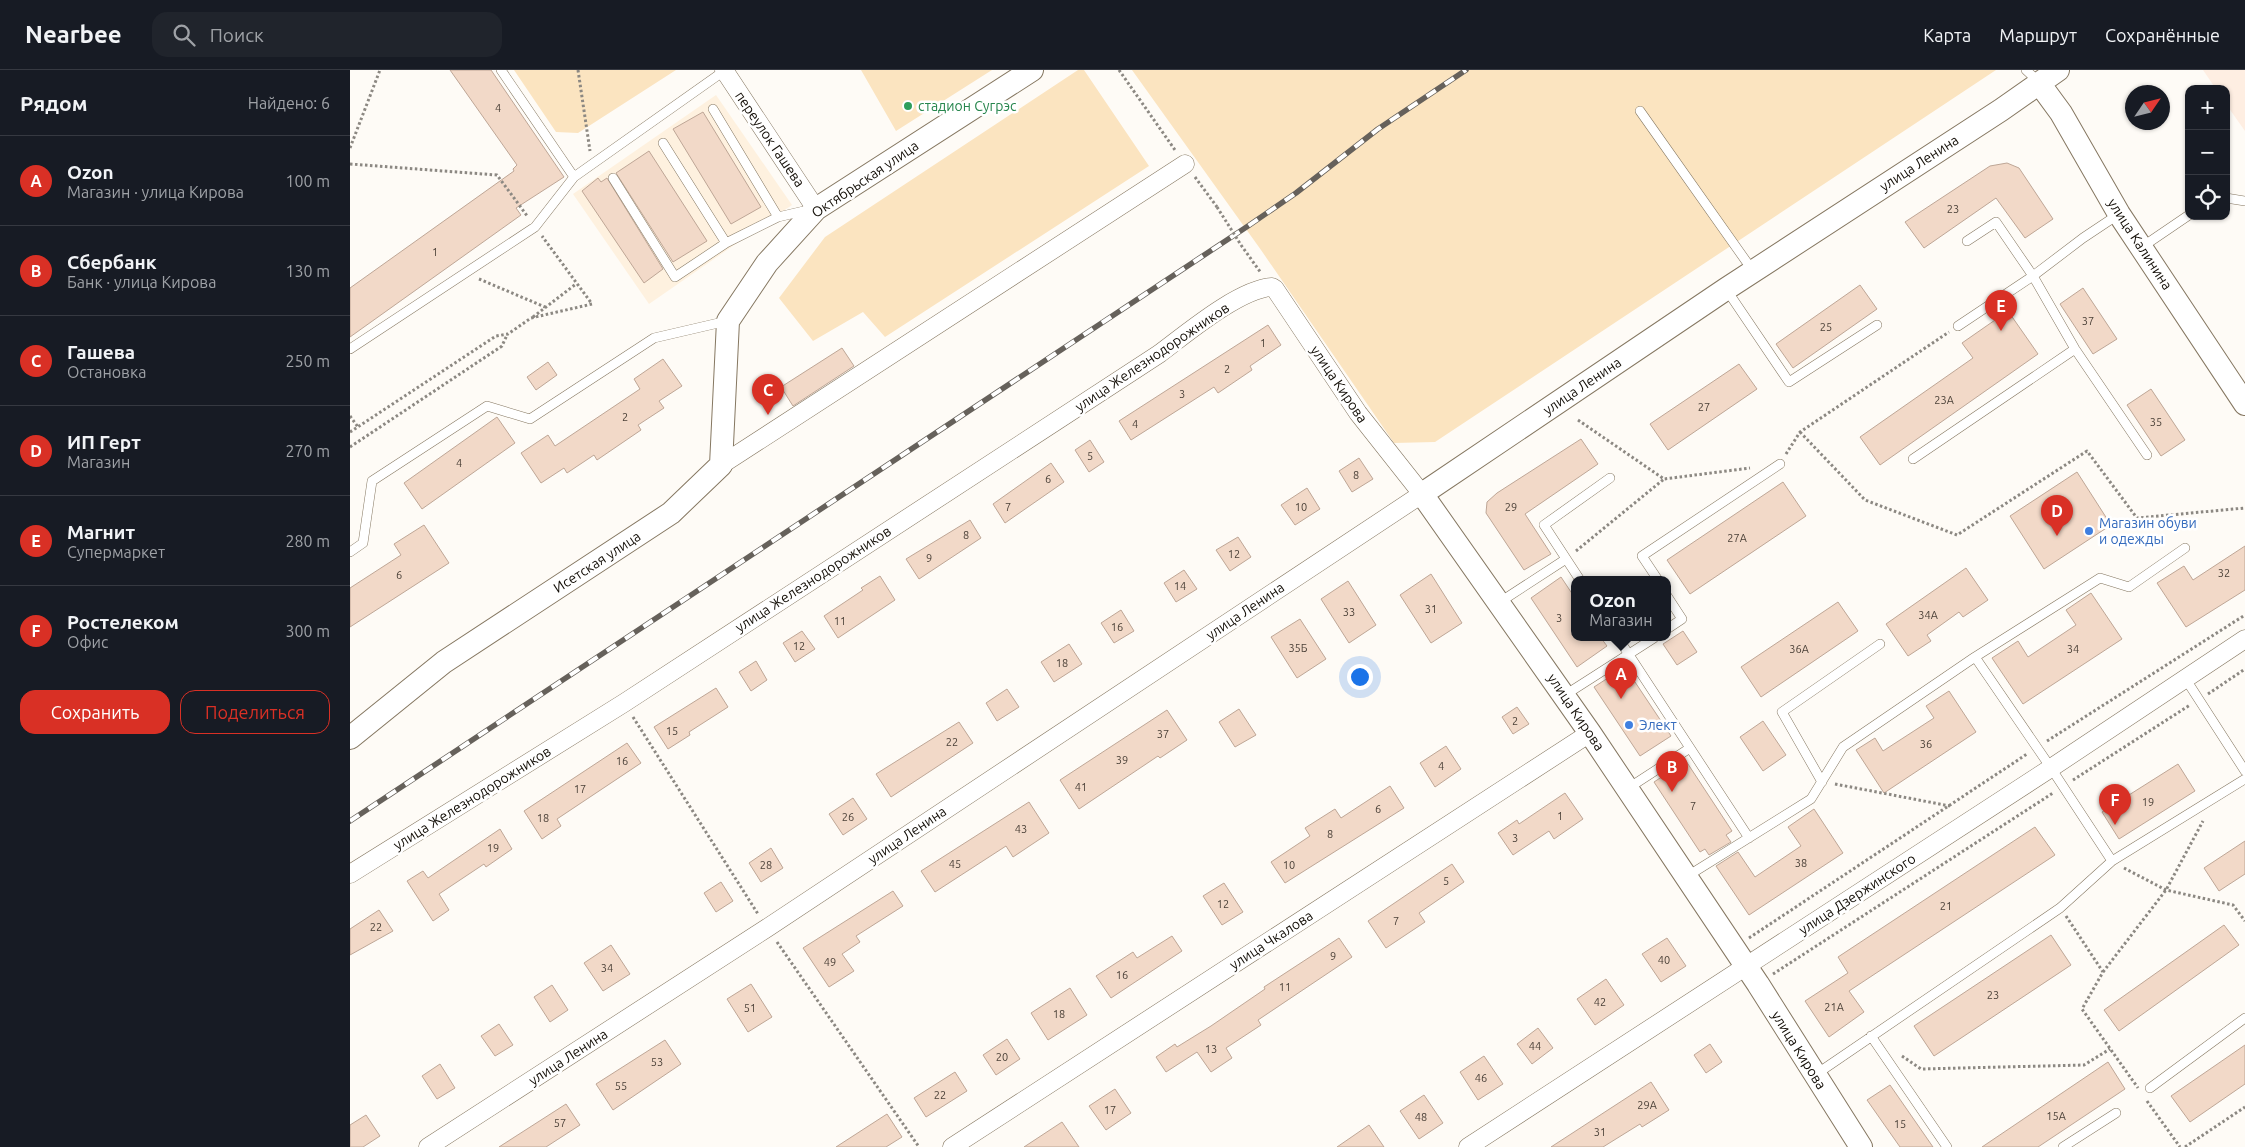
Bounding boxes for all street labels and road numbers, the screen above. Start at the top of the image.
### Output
street label: переулок Гашева [732,88,808,190]
street label: улица Ленина [1877,132,1961,194]
street label: Октябрьская улица [809,137,921,221]
street label: улица Калинина [2105,195,2175,293]
street label: улица Железнодорожников [1072,299,1232,415]
street label: улица Кирова [1307,342,1371,426]
street label: улица Ленина [1540,354,1624,418]
street label: улица Железнодорожников [732,523,894,635]
street label: Исетская улица [551,528,643,596]
street label: улица Ленина [1203,579,1287,643]
street label: улица Кирова [1544,670,1608,754]
street label: улица Железнодорожников [390,743,554,853]
street label: улица Ленина [865,803,949,867]
street label: улица Дзержинского [1796,850,1918,938]
street label: улица Чкалова [1226,907,1316,973]
street label: улица Кирова [1768,1008,1830,1092]
street label: улица Ленина [526,1026,610,1088]

